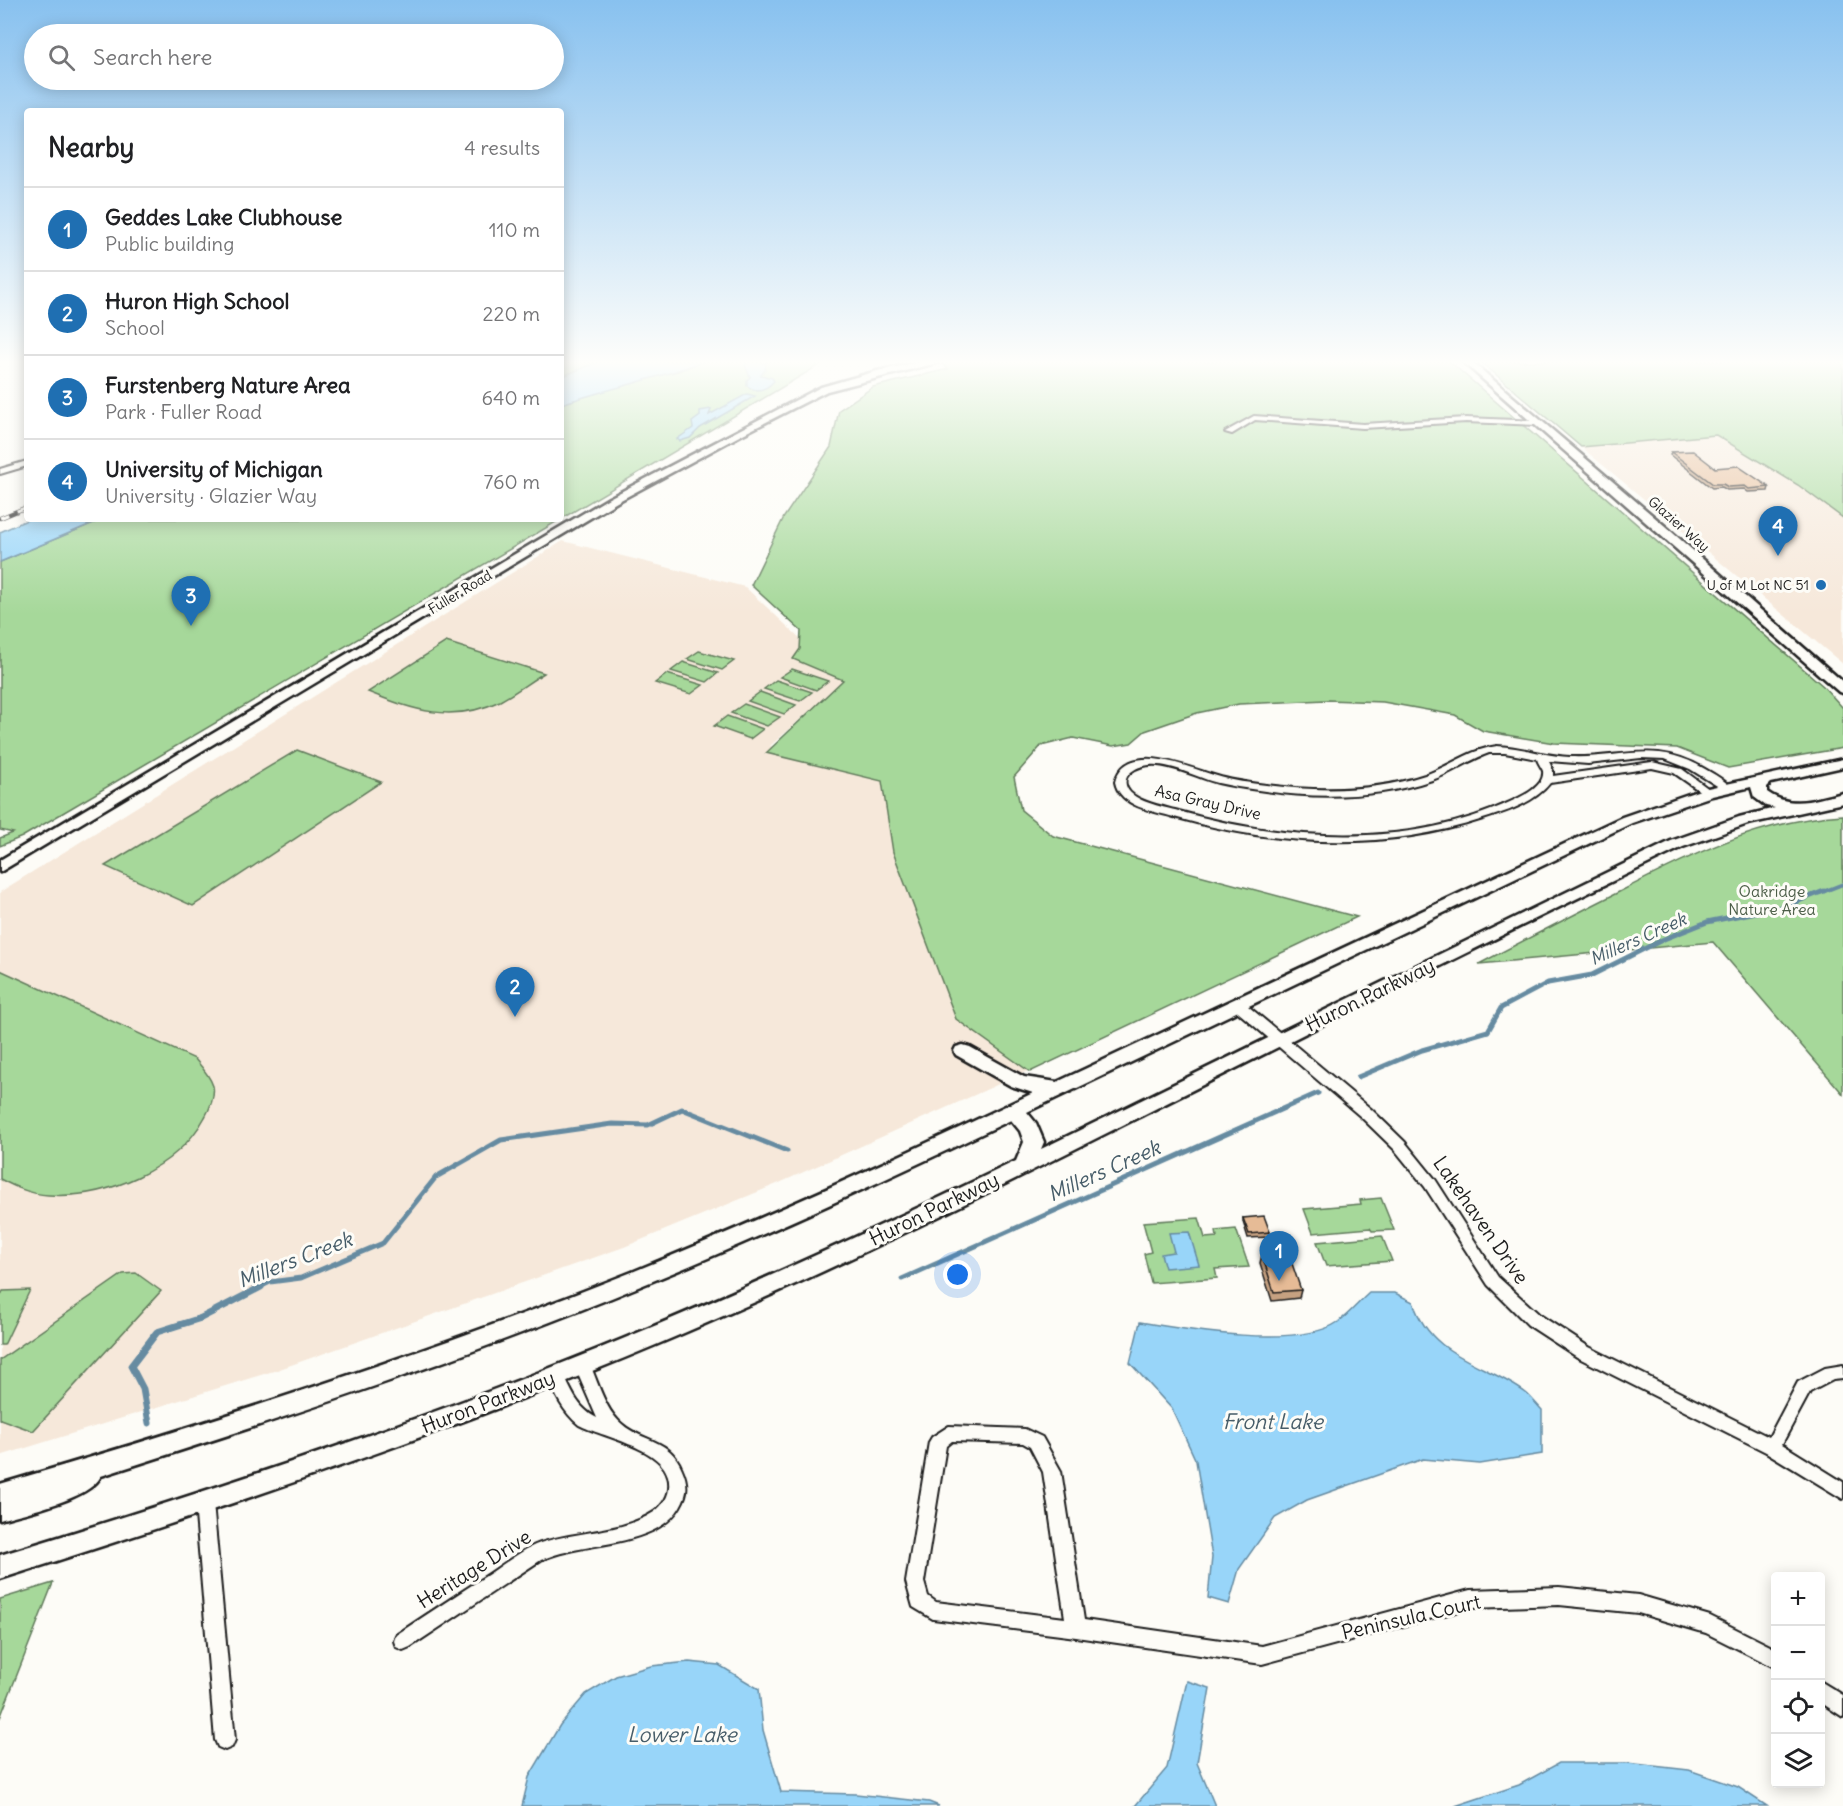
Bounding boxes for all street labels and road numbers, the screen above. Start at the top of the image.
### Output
street label: Glazier Way [1644,492,1714,556]
street label: Fuller Road [425,566,495,618]
street label: Asa Gray Drive [1153,780,1263,824]
street label: Huron Parkway [1301,952,1439,1037]
street label: Lakehaven Drive [1428,1151,1535,1288]
street label: Huron Parkway [865,1166,1003,1251]
street label: Huron Parkway [417,1365,558,1439]
street label: Heritage Drive [412,1524,535,1614]
street label: Peninsula Court [1339,1588,1483,1645]

